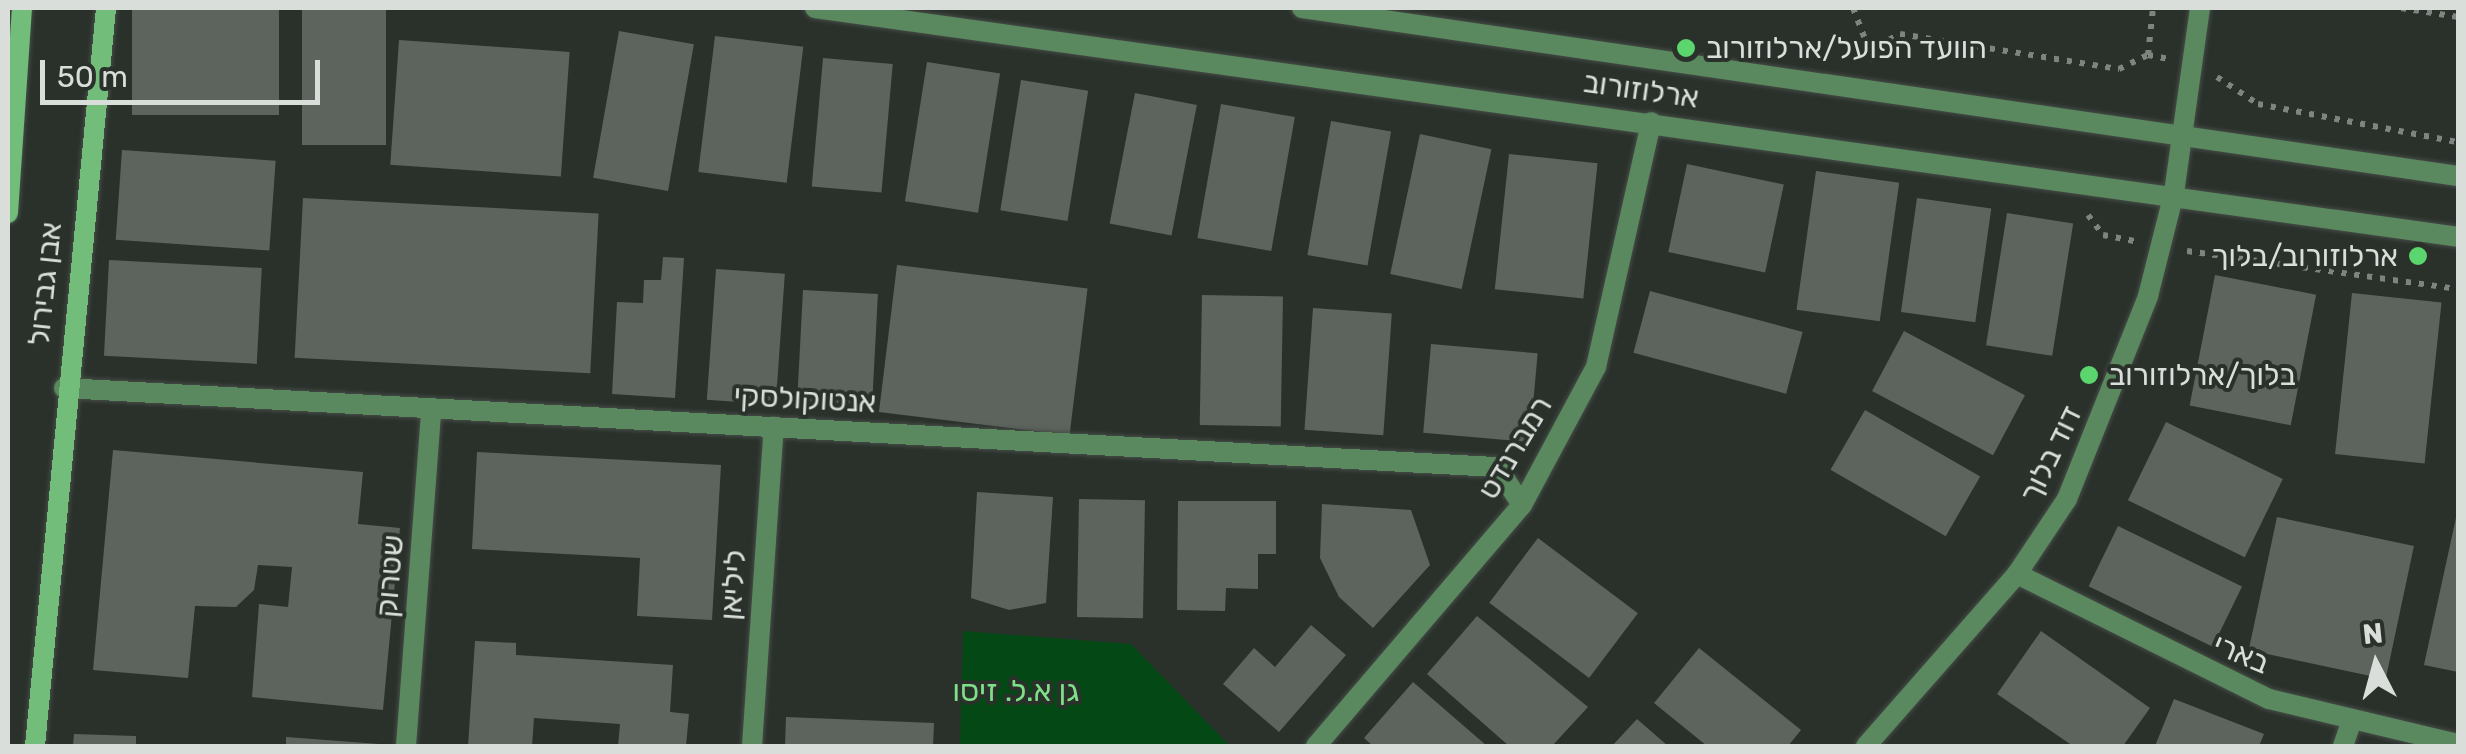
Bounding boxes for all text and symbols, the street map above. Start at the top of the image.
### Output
place label: הוועד הפועל/ארלוזורוב [1706,30,1987,66]
marker: הוועד הפועל/ארלוזורוב [1675,37,1697,59]
scale bar [45,40,325,102]
text: 50 m [57,59,128,95]
street label: ארלוזורוב [1581,64,1701,116]
street label: אבן גבירול [21,220,69,348]
place label: ארלוזורוב/בלוך [2211,238,2398,274]
marker: ארלוזורוב/בלוך [2407,245,2429,267]
place label: בלוך/ארלוזורוב [2109,357,2296,393]
marker: בלוך/ארלוזורוב [2078,364,2100,386]
street label: אנטוקולסקי [733,377,877,421]
street label: רמברנדט [1470,390,1560,506]
street label: דוד בלוך [2012,399,2090,509]
street label: שטרוק [368,533,412,619]
street label: ליליאן [713,549,753,621]
north arrow [2326,614,2426,714]
text: N [2361,616,2385,651]
street label: בארי [2208,626,2274,682]
park label: גן א.ל. זיסו [952,673,1080,709]

